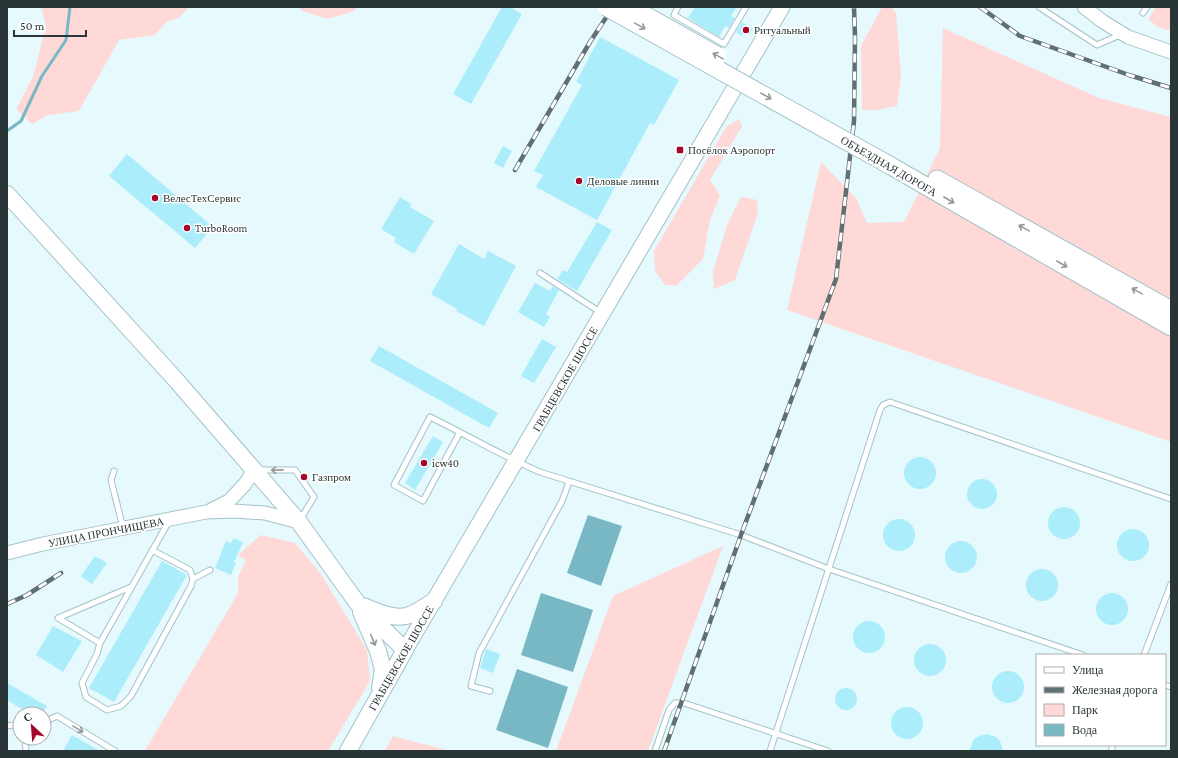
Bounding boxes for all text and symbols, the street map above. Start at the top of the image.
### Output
scale bar [14,12,86,38]
text: 50 m [20,19,45,33]
one-way arrow [634,23,646,30]
place label: Ритуальный [754,24,811,36]
marker: Ритуальный [741,25,751,35]
one-way arrow [712,51,724,59]
one-way arrow [760,93,772,101]
street label: ОБЪЕЗДНАЯ ДОРОГА [839,134,939,198]
place label: Посёлок Аэропорт [688,144,775,156]
marker: Посёлок Аэропорт [675,145,685,155]
place label: Деловые линии [587,175,659,187]
marker: Деловые линии [574,176,584,186]
place label: ВелесТехСервис [163,192,241,204]
marker: ВелесТехСервис [150,193,160,203]
one-way arrow [943,196,955,204]
place label: TurboRoom [195,222,248,234]
marker: TurboRoom [182,223,192,233]
one-way arrow [1018,223,1030,231]
one-way arrow [1056,261,1068,269]
one-way arrow [1131,287,1143,294]
street label: ГРАБЦЕВСКОЕ ШОССЕ [530,324,600,434]
place label: icw40 [432,457,459,469]
marker: icw40 [419,458,429,468]
one-way arrow [271,466,284,474]
place label: Газпром [312,471,351,483]
marker: Газпром [299,472,309,482]
street label: УЛИЦА ПРОНЧИЩЕВА [47,515,165,549]
street label: ГРАБЦЕВСКОЕ ШОССЕ [366,603,436,713]
one-way arrow [370,634,377,646]
legend [1036,654,1166,746]
text: Улица [1072,663,1104,677]
text: Железная дорога [1072,683,1158,697]
text: Парк [1072,703,1098,717]
north arrow [12,706,52,746]
text: С [21,710,34,724]
text: Вода [1072,723,1098,737]
one-way arrow [72,725,84,733]

